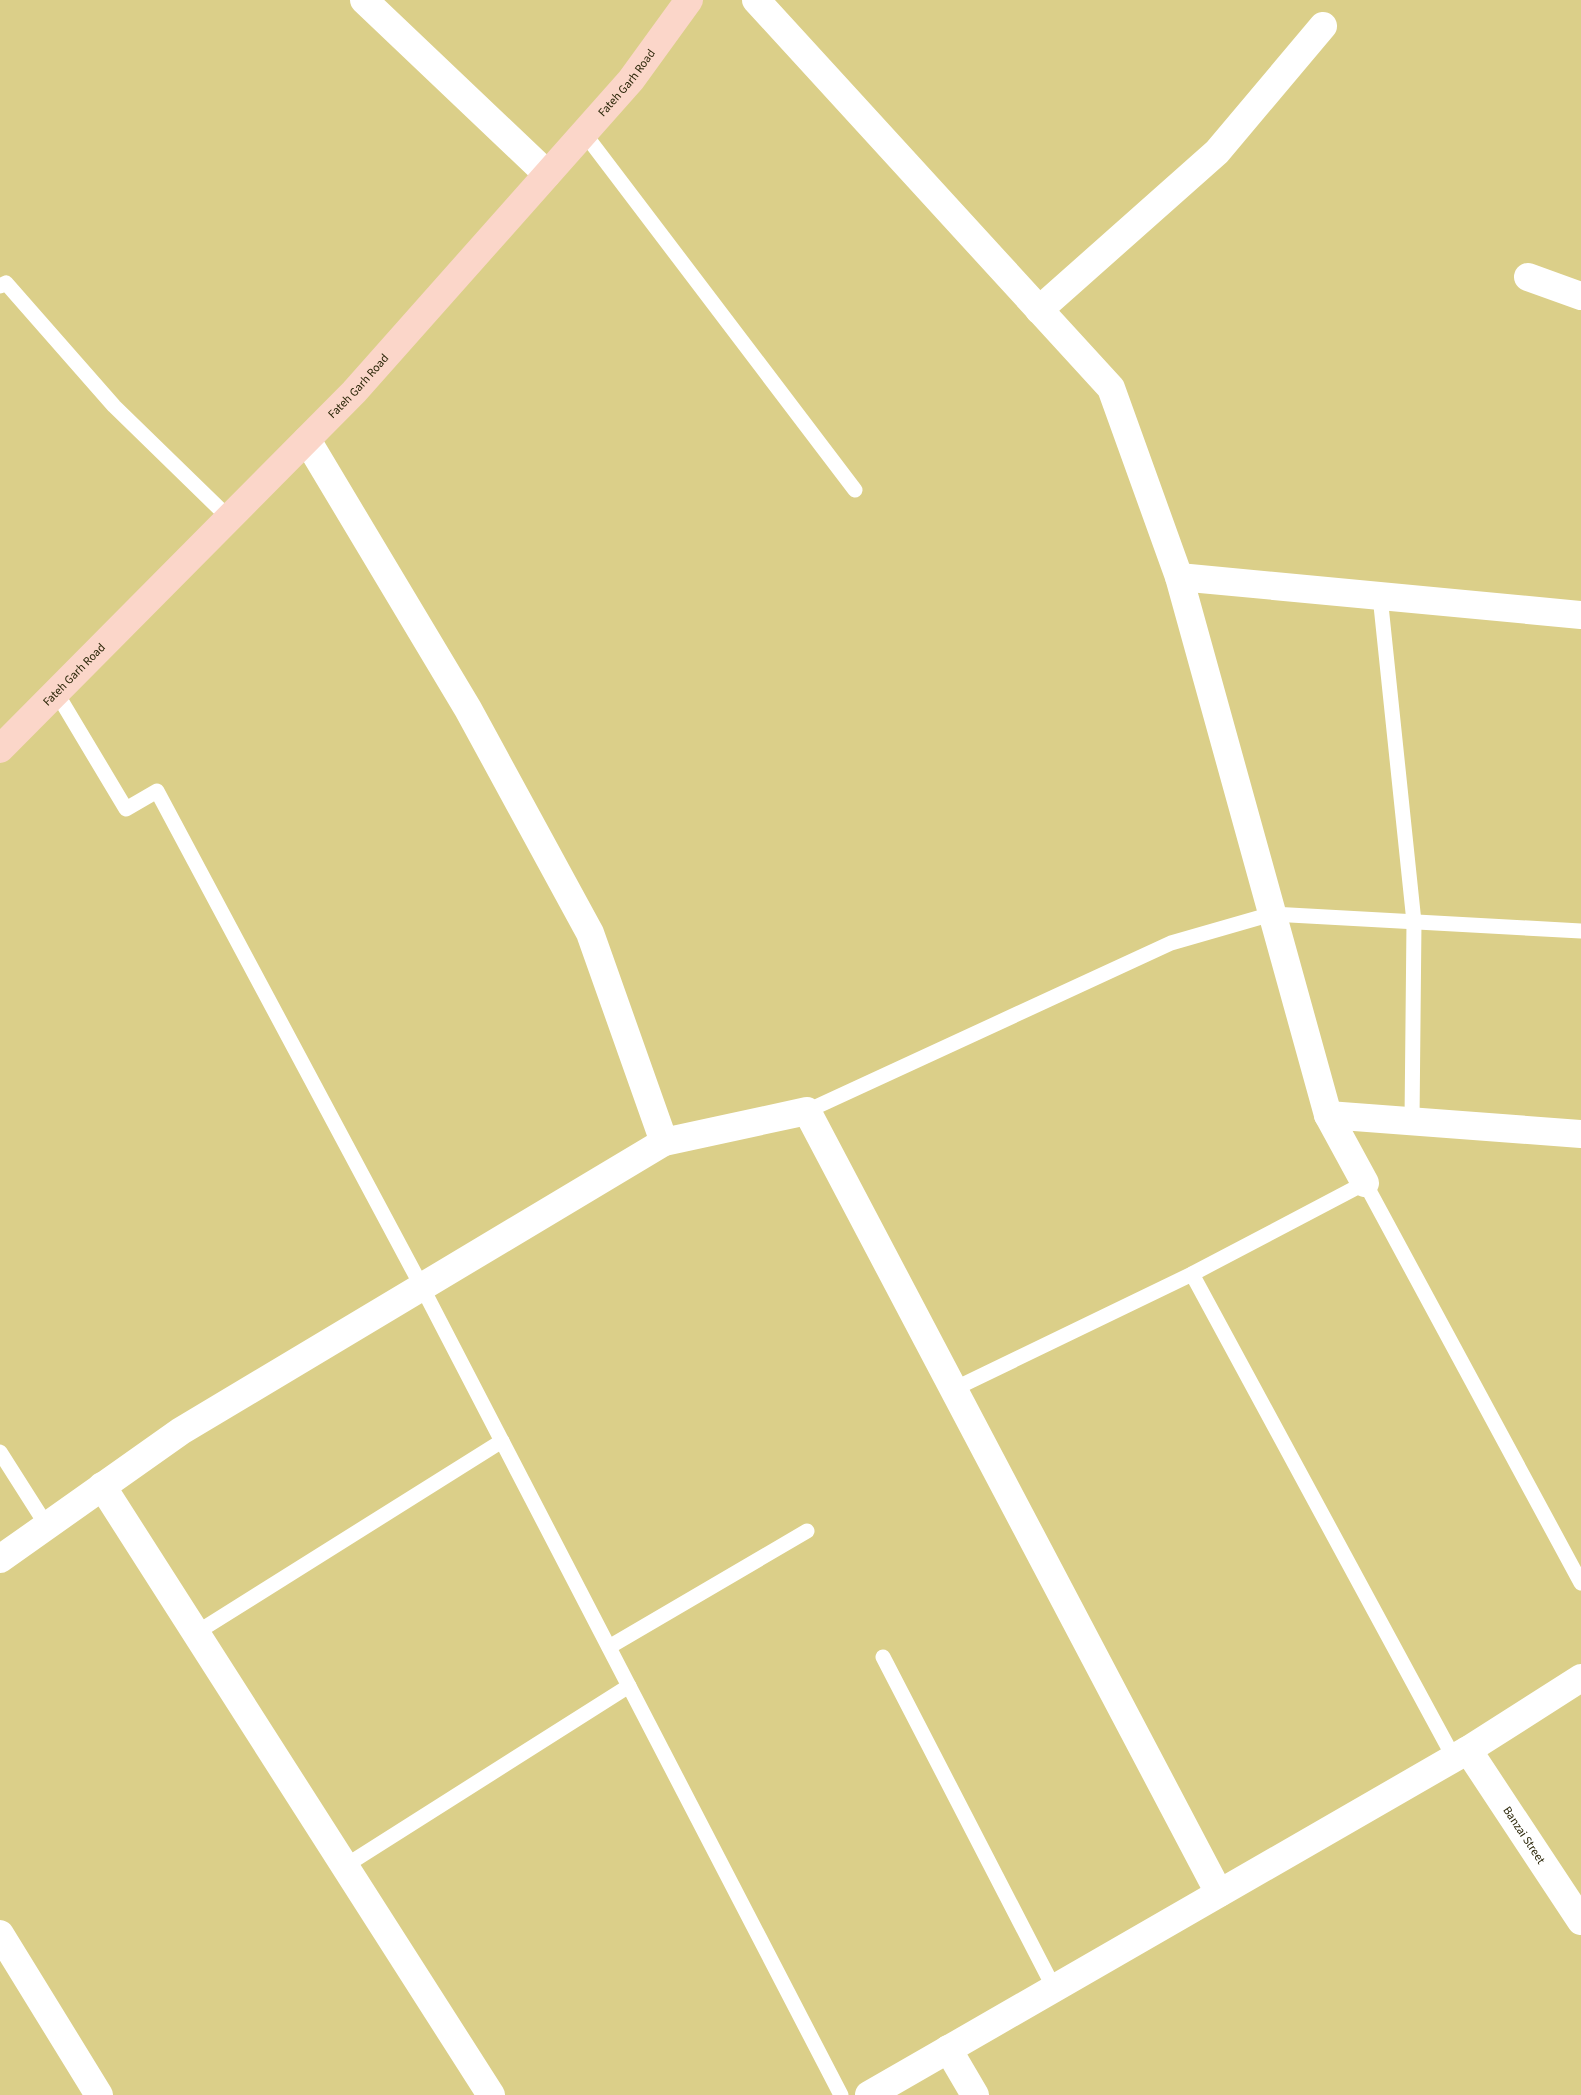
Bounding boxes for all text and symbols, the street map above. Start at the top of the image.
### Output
street label: Fateh Garh Road [594,46,660,121]
street label: Fateh Garh Road [324,350,393,423]
street label: Fateh Garh Road [39,639,109,710]
street label: Banzai Street [1499,1803,1549,1868]

